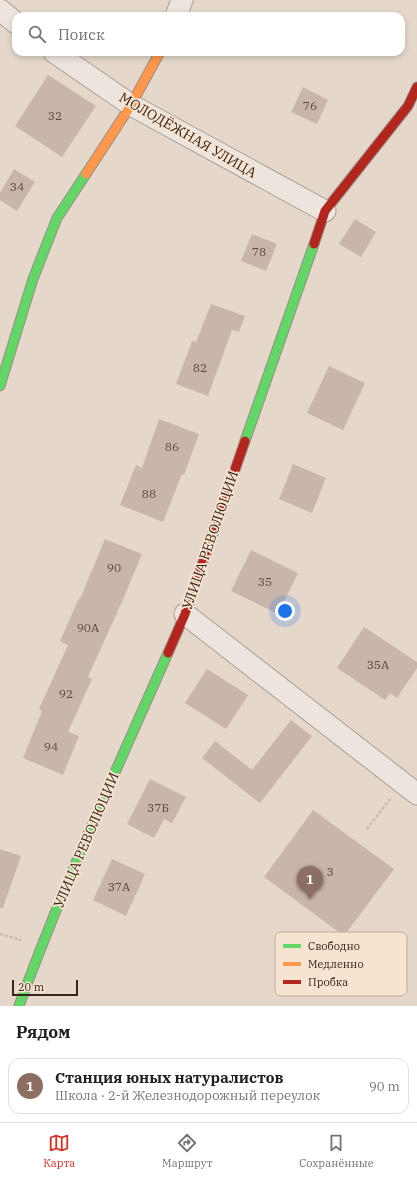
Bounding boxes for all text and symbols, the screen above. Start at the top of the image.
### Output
search box [12,12,405,56]
icon: search [26,23,48,45]
text: Поиск [58,25,105,44]
street label: МОЛОДЁЖНАЯ УЛИЦА [116,88,260,182]
house number: 76 [303,98,317,113]
house number: 32 [48,108,62,123]
house number: 34 [10,179,24,194]
house number: 78 [252,244,266,259]
house number: 82 [193,360,207,375]
house number: 86 [165,439,179,454]
street label: УЛИЦА РЕВОЛЮЦИИ [178,468,242,612]
house number: 88 [142,486,156,501]
house number: 90 [107,560,121,575]
house number: 35 [258,574,272,589]
your location [275,601,295,621]
house number: 90А [77,620,100,635]
house number: 35А [367,657,390,672]
house number: 92 [59,686,73,701]
house number: 94 [44,739,58,754]
street label: УЛИЦА РЕВОЛЮЦИИ [49,769,123,911]
house number: 37Б [147,800,169,815]
house number: 3 [326,864,334,879]
pin: 1 [297,866,323,899]
house number: 37А [108,879,131,894]
legend [275,932,407,996]
text: Свободно [308,939,360,953]
text: Медленно [308,957,364,971]
text: Пробка [308,975,348,989]
scale bar [12,978,78,997]
text: 20 m [18,980,44,994]
text: Рядом [16,1021,71,1043]
text: Станция юных натуралистов [55,1068,284,1087]
text: 1 [26,1078,34,1095]
text: 90 m [369,1078,400,1095]
text: Школа · 2-й Железнодорожный переулок [55,1087,320,1104]
tab: Карта [43,1132,75,1170]
tab: Маршрут [162,1132,212,1170]
tab: Сохранённые [299,1132,374,1170]

